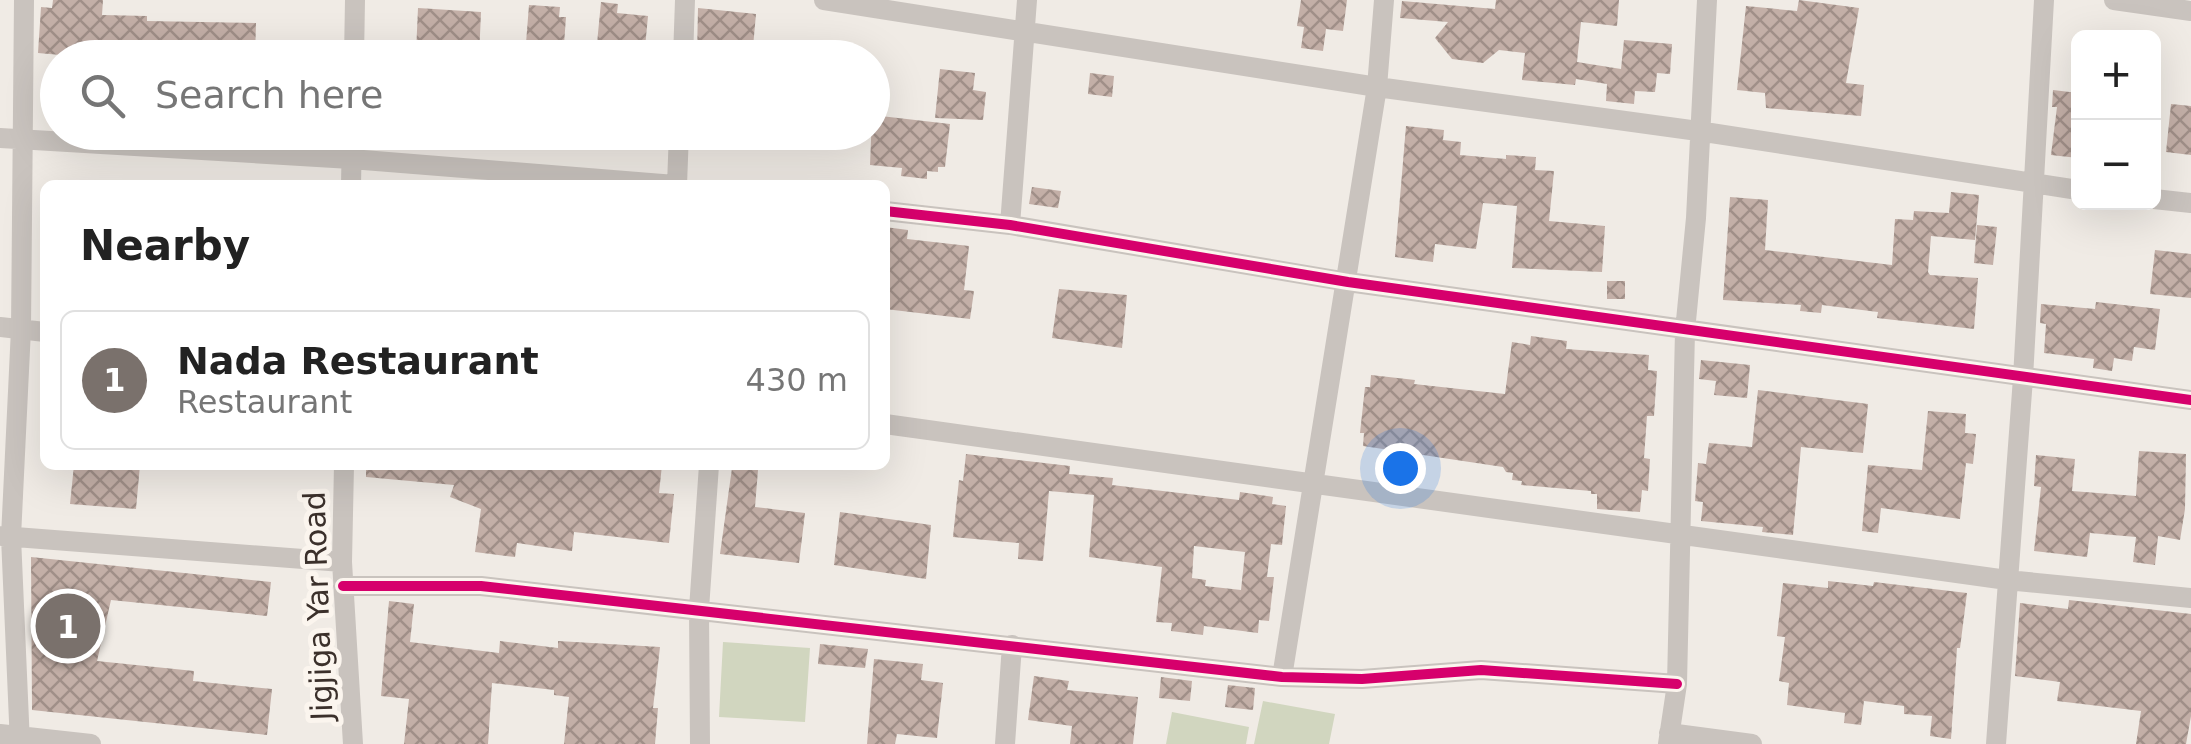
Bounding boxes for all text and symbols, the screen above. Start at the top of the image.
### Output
map controls [2071,30,2161,210]
button: + [2071,30,2161,120]
search box [40,40,890,150]
icon: search [75,68,130,123]
text: Search here [155,73,383,117]
button: − [2071,120,2161,210]
text: Nearby [80,221,250,270]
text: Nada Restaurant [177,339,539,383]
text: 1 [103,361,126,399]
text: 430 m [746,361,848,399]
text: Restaurant [177,383,352,421]
your location [1375,443,1426,494]
street label: Jigjiga Yar Road [297,491,340,723]
pin: 1 [36,588,100,664]

